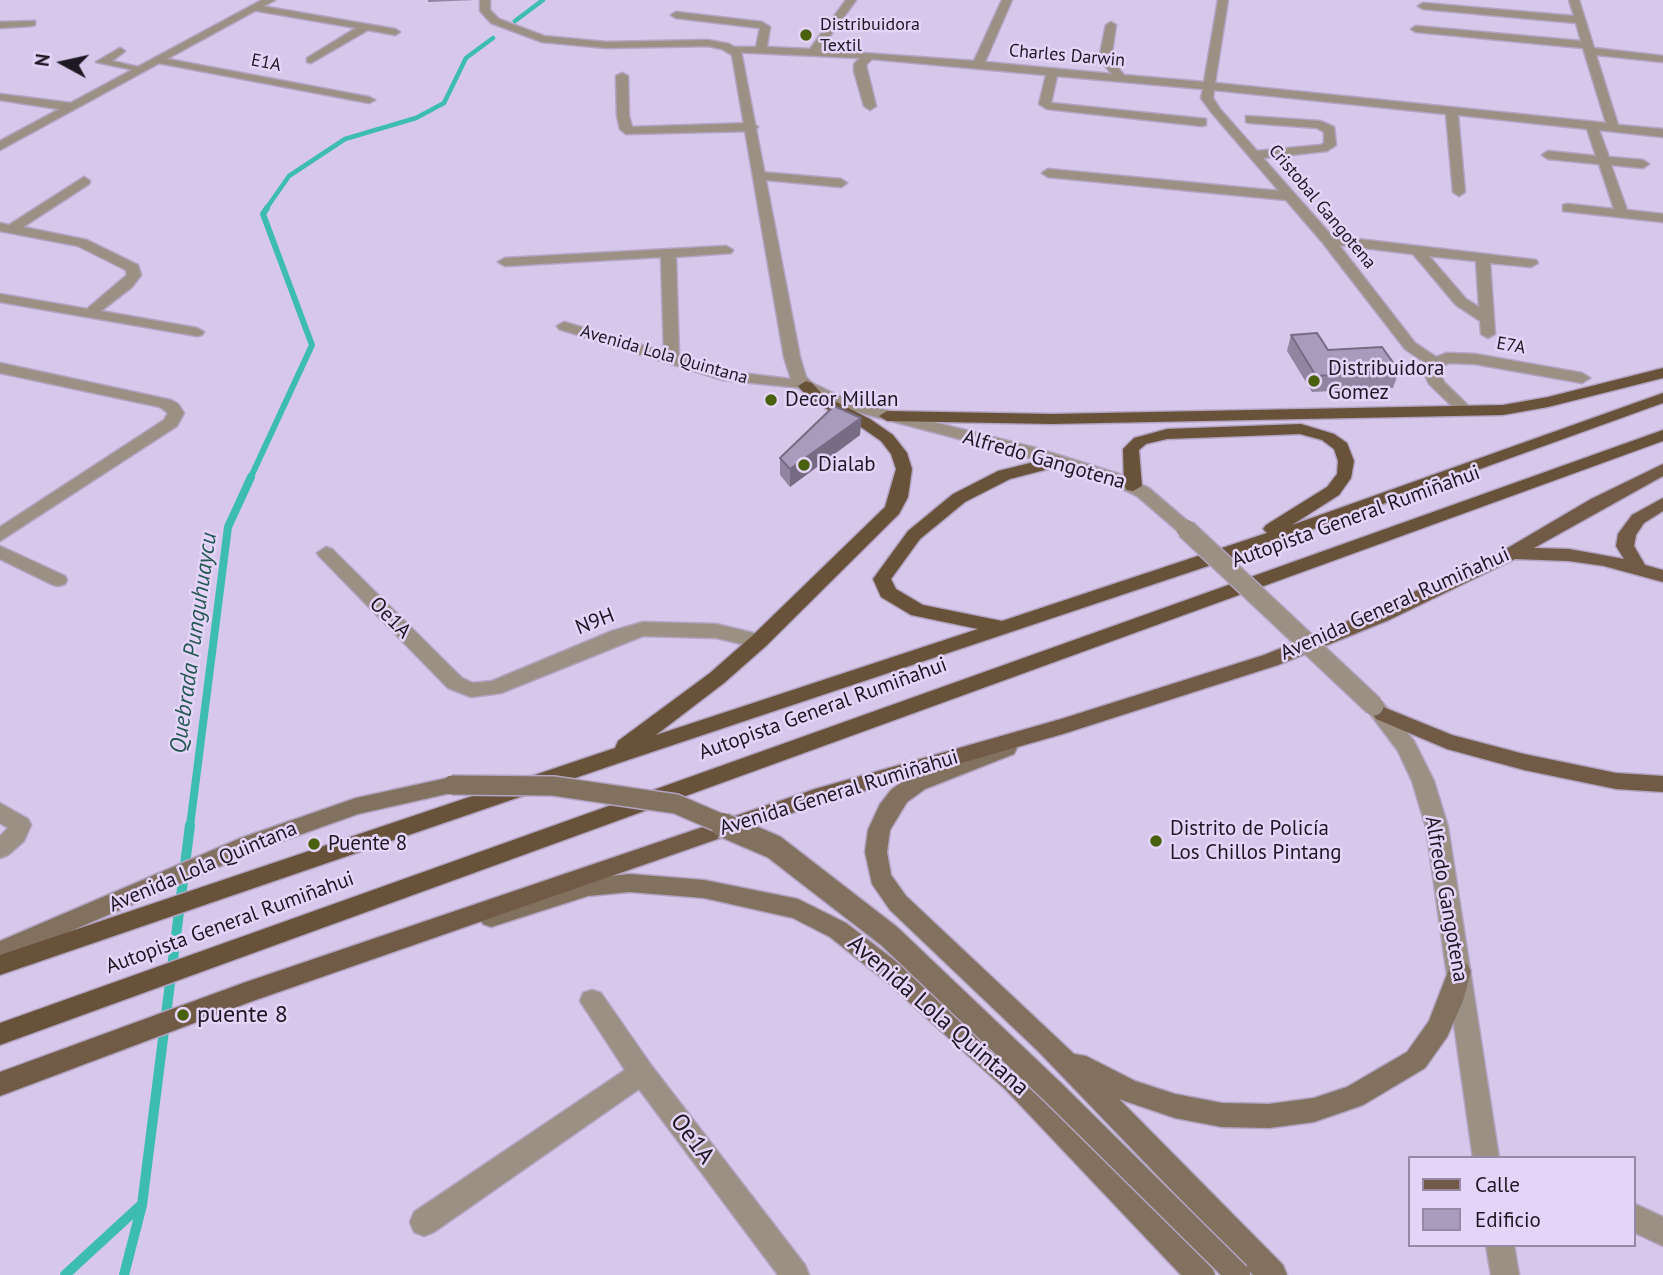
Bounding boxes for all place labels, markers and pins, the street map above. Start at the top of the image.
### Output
place label: Distribuidora Textil [820,14,920,56]
marker: Distribuidora Textil [798,27,814,43]
place label: Distribuidora Gomez [1328,356,1444,406]
marker: Distribuidora Gomez [1306,373,1322,389]
place label: Decor Millan [785,387,899,413]
marker: Decor Millan [763,392,779,408]
place label: Dialab [818,452,876,478]
marker: Dialab [796,457,812,473]
place label: Distrito de Policía Los Chillos Pintang [1170,816,1342,866]
place label: Puente 8 [328,831,407,857]
marker: Distrito de Policía Los Chillos Pintang [1148,833,1164,849]
marker: Puente 8 [306,836,322,852]
place label: puente 8 [197,1001,288,1029]
marker: puente 8 [175,1007,191,1023]

